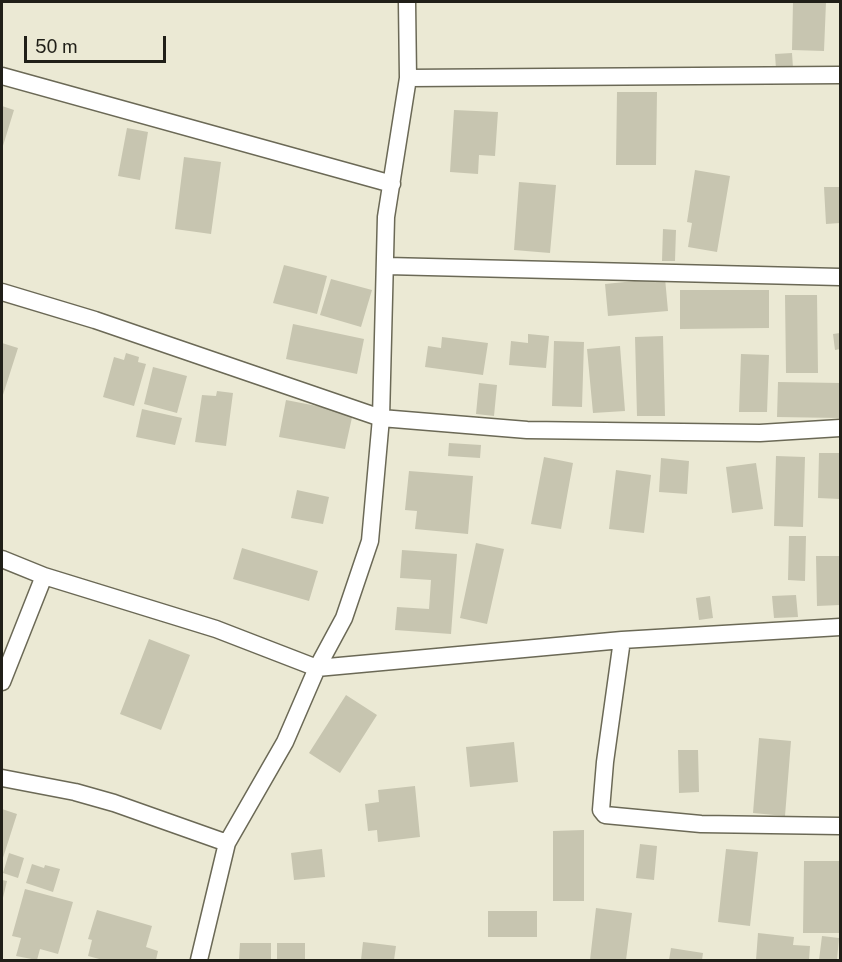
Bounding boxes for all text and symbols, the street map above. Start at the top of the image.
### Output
scale bar [27,24,170,62]
text: 50 m [35,36,78,57]

